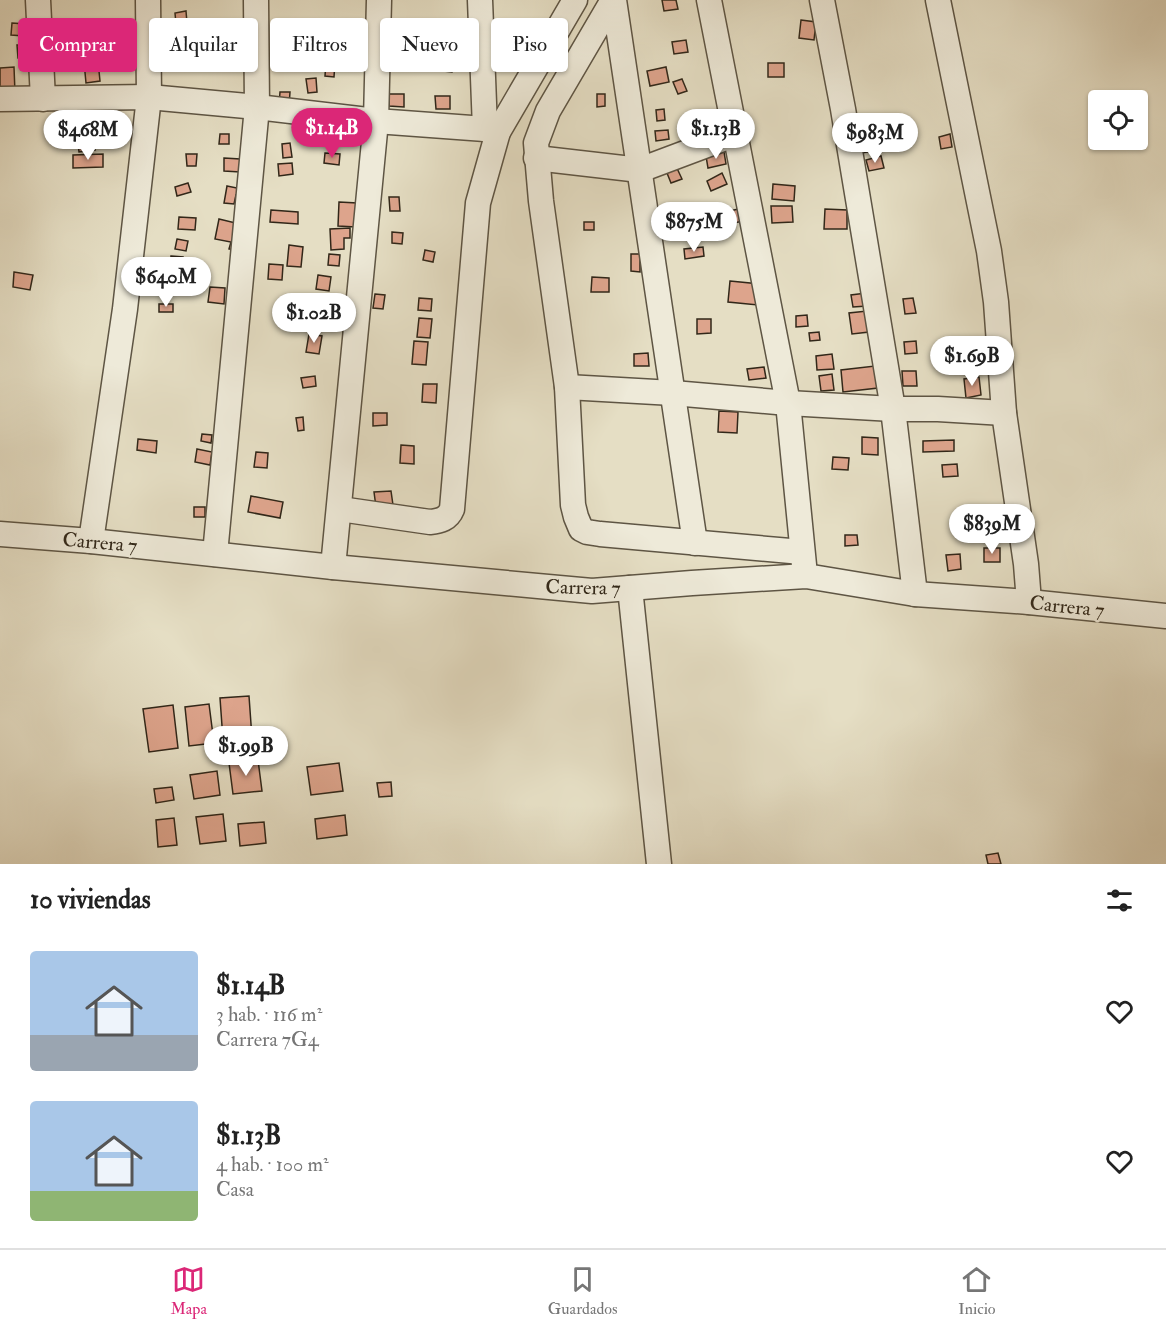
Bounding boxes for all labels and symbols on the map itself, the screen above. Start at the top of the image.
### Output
pin: $1.14B [283,108,381,159]
pin: $1.13B [667,109,765,160]
pin: $468M [46,110,130,161]
pin: $983M [833,113,917,164]
pin: $875M [652,202,736,253]
pin: $640M [124,257,208,308]
pin: $1.02B [265,293,363,344]
pin: $1.69B [923,336,1021,387]
pin: $839M [950,504,1034,555]
street label: Carrera 7 [61,527,138,558]
street label: Carrera 7 [545,574,621,601]
street label: Carrera 7 [1028,590,1106,623]
pin: $1.99B [197,726,295,777]

